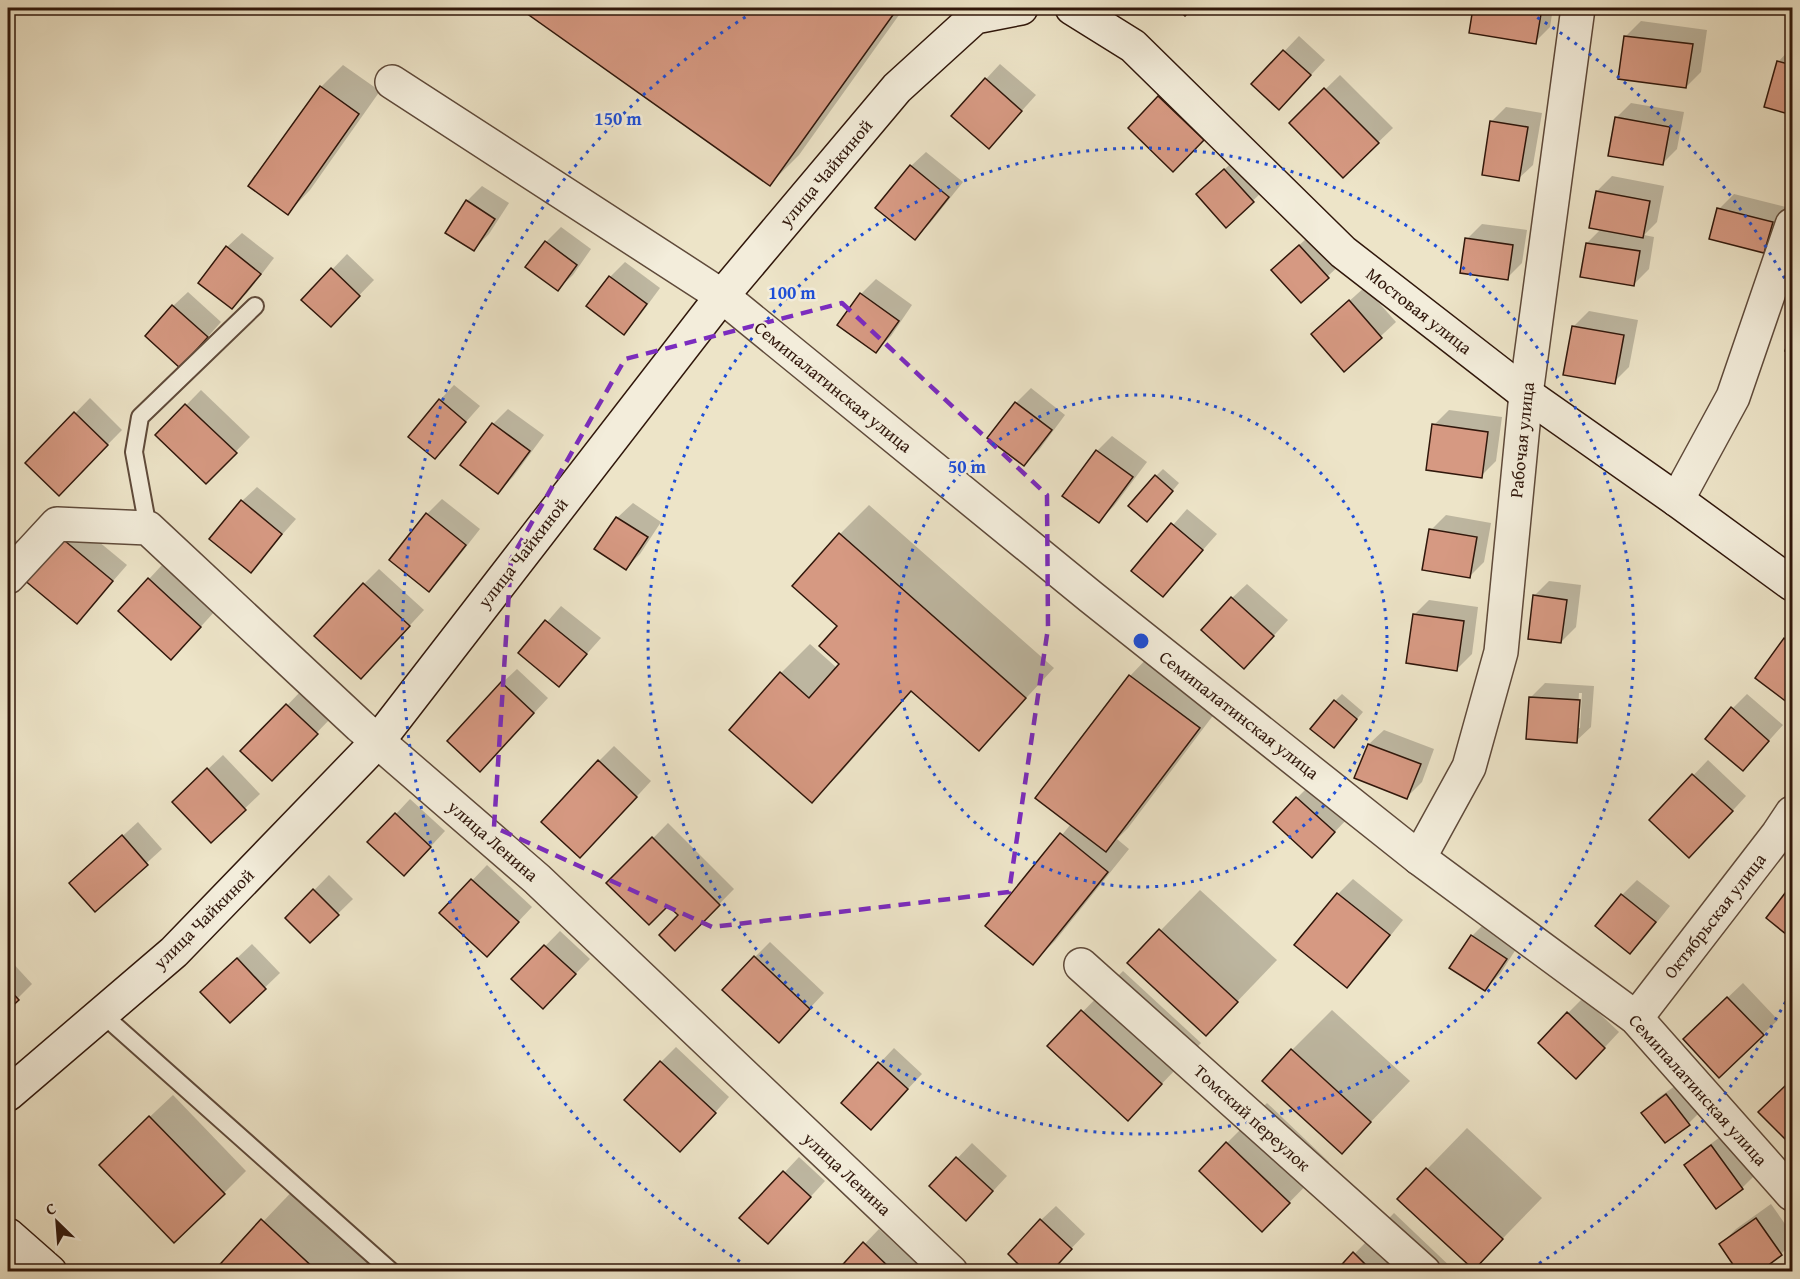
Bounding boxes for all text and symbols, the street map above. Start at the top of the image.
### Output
text: 150 m [594,105,642,132]
street label: улица Чайкиной [772,113,879,233]
street label: Мостовая улица [1360,261,1478,361]
text: 100 m [768,279,816,306]
street label: Семипалатинская улица [748,314,918,459]
street label: Рабочая улица [1502,380,1541,499]
text: 50 m [948,453,987,480]
street label: улица Чайкиной [470,492,574,614]
centre of rings [1131,631,1151,651]
street label: Семипалатинская улица [1154,643,1325,786]
street label: улица Ленина [441,793,545,888]
street label: Октябрьская улица [1657,847,1773,984]
street label: улица Чайкиной [146,862,261,976]
street label: Семипалатинская улица [1623,1008,1774,1172]
street label: Томский переулок [1188,1058,1317,1178]
street label: улица Ленина [796,1125,898,1222]
north arrow [27,1192,87,1252]
text: С [41,1196,60,1221]

